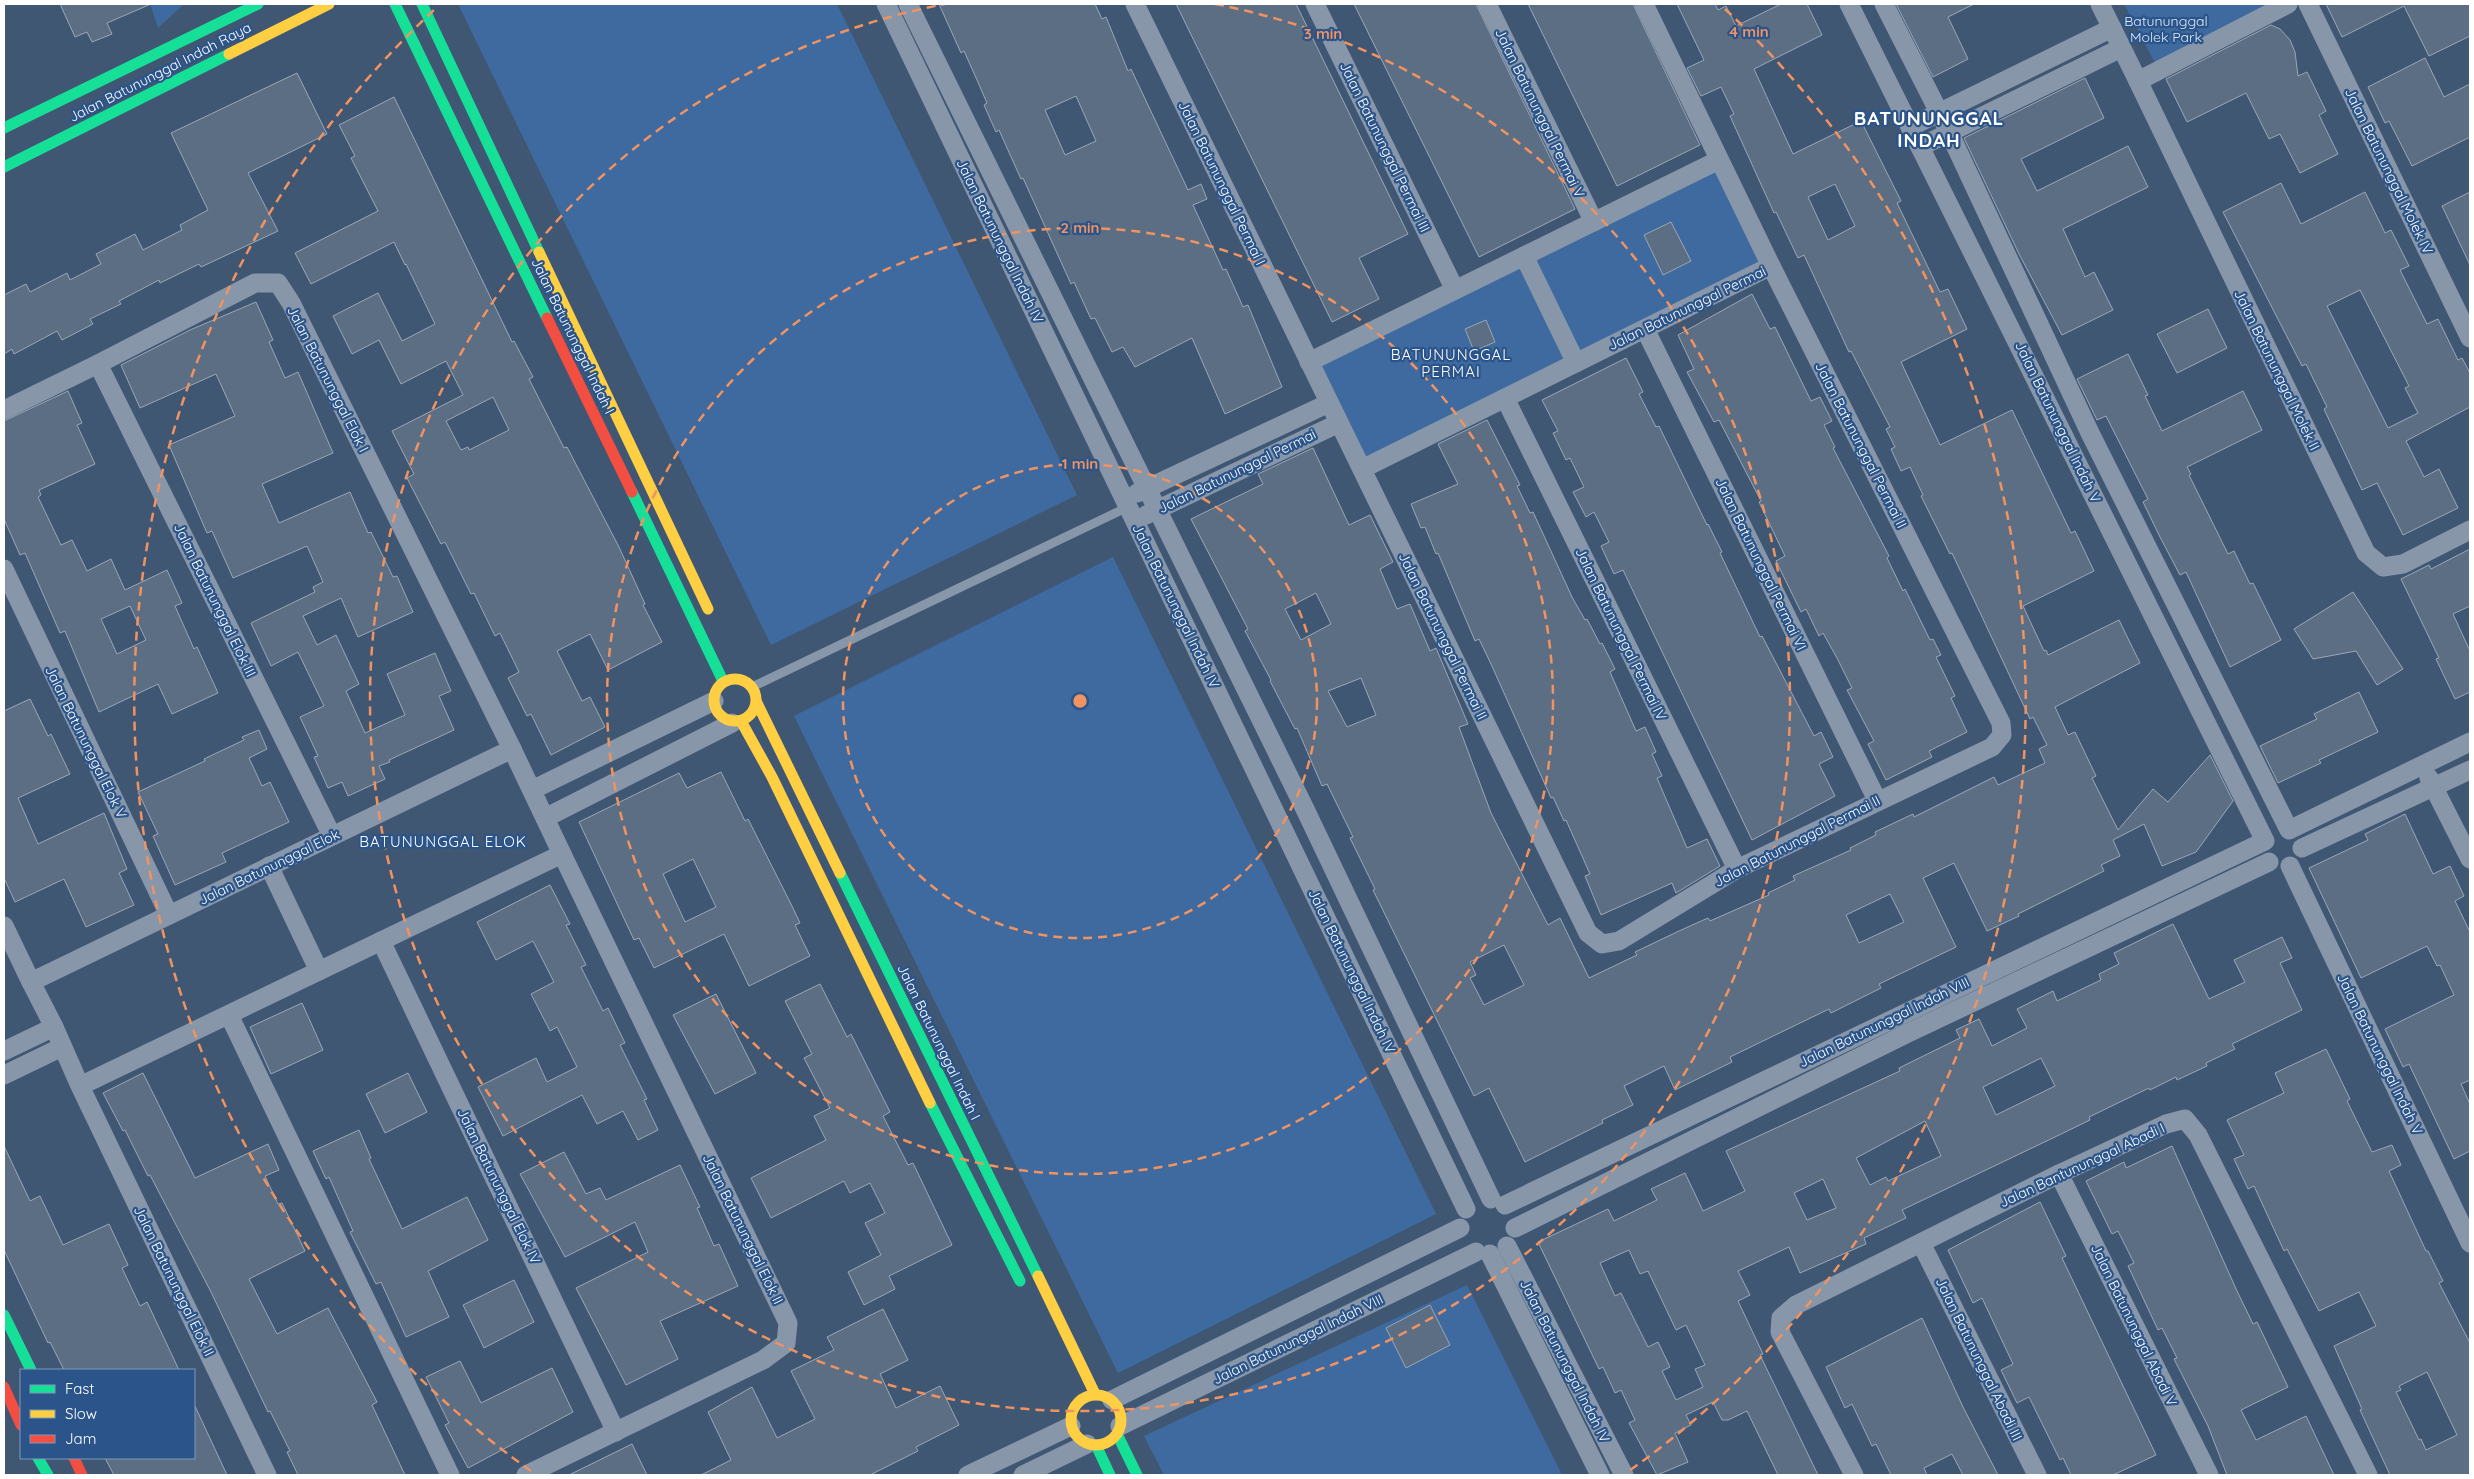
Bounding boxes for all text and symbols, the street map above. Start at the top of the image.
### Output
park label: Batununggal Molek Park [2124,12,2208,46]
street label: Jalan Batununggal Indah Raya [66,18,254,126]
text: 4 min [1729,22,1769,41]
text: 3 min [1304,24,1342,43]
street label: Jalan Batununggal Permai V [1491,25,1589,201]
street label: Jalan Batununggal Permai III [1336,59,1434,235]
street label: Jalan Batununggal Molek IV [2341,85,2437,257]
street label: Jalan Batununggal Permai I [1174,98,1270,268]
district label: BATUNUNGGAL INDAH [1854,106,2004,152]
street label: Jalan Batununggal Indah IV [952,156,1048,326]
text: 2 min [1060,218,1100,237]
street label: Jalan Batununggal Indah I [527,255,619,417]
street label: Jalan Batununggal Permai [1605,262,1769,354]
street label: Jalan Batununggal Molek II [2230,287,2324,453]
street label: Jalan Batununggal Elok I [283,303,373,455]
street label: Jalan Batununggal Indah V [2011,338,2105,506]
district label: BATUNUNGGAL PERMAI [1391,345,1511,381]
street label: Jalan Batununggal Permai II [1811,359,1911,531]
street label: Jalan Batununggal Permai [1155,425,1319,517]
text: 1 min [1062,454,1098,473]
street label: Jalan Batununggal Permai VI [1711,475,1811,653]
street label: Jalan Batununggal Elok III [170,520,260,680]
street label: Jalan Batununggal Indah IV [1128,521,1224,691]
street label: Jalan Batununggal Permai IV [1571,545,1671,723]
street label: Jalan Batununggal Permai II [1395,549,1491,723]
street label: Jalan Batununggal Elok V [41,663,131,821]
centre of rings [1071,692,1089,710]
street label: Jalan Batununggal Permai II [1711,791,1883,891]
street label: Jalan Batununggal Elok [196,825,342,909]
district label: BATUNUNGGAL ELOK [359,832,527,851]
street label: Jalan Batununggal Indah IV [1304,886,1400,1056]
street label: Jalan Batununggal Indah I [893,961,985,1123]
street label: Jalan Batununggal Indah V [2333,970,2427,1138]
street label: Jalan Batununggal Indah VIII [1796,973,1972,1071]
street label: Jalan Batununggal Elok IV [453,1105,545,1267]
street label: Jalan Bantununggal Abadi I [1996,1119,2168,1211]
street label: Jalan Batununggal Elok II [699,1151,787,1307]
street label: Jalan Batununggal Elok II [130,1203,218,1359]
street label: Jalan Batununggal Abadi V [2087,1241,2181,1409]
street label: Jalan Batununggal Abadi III [1932,1274,2026,1444]
street label: Jalan Batununggal Indah IV [1516,1276,1614,1446]
street label: Jalan Batununggal Indah VIII [1210,1290,1386,1388]
legend [20,1369,195,1459]
text: Fast [65,1379,94,1398]
text: Slow [65,1404,97,1423]
text: Jam [65,1429,96,1448]

